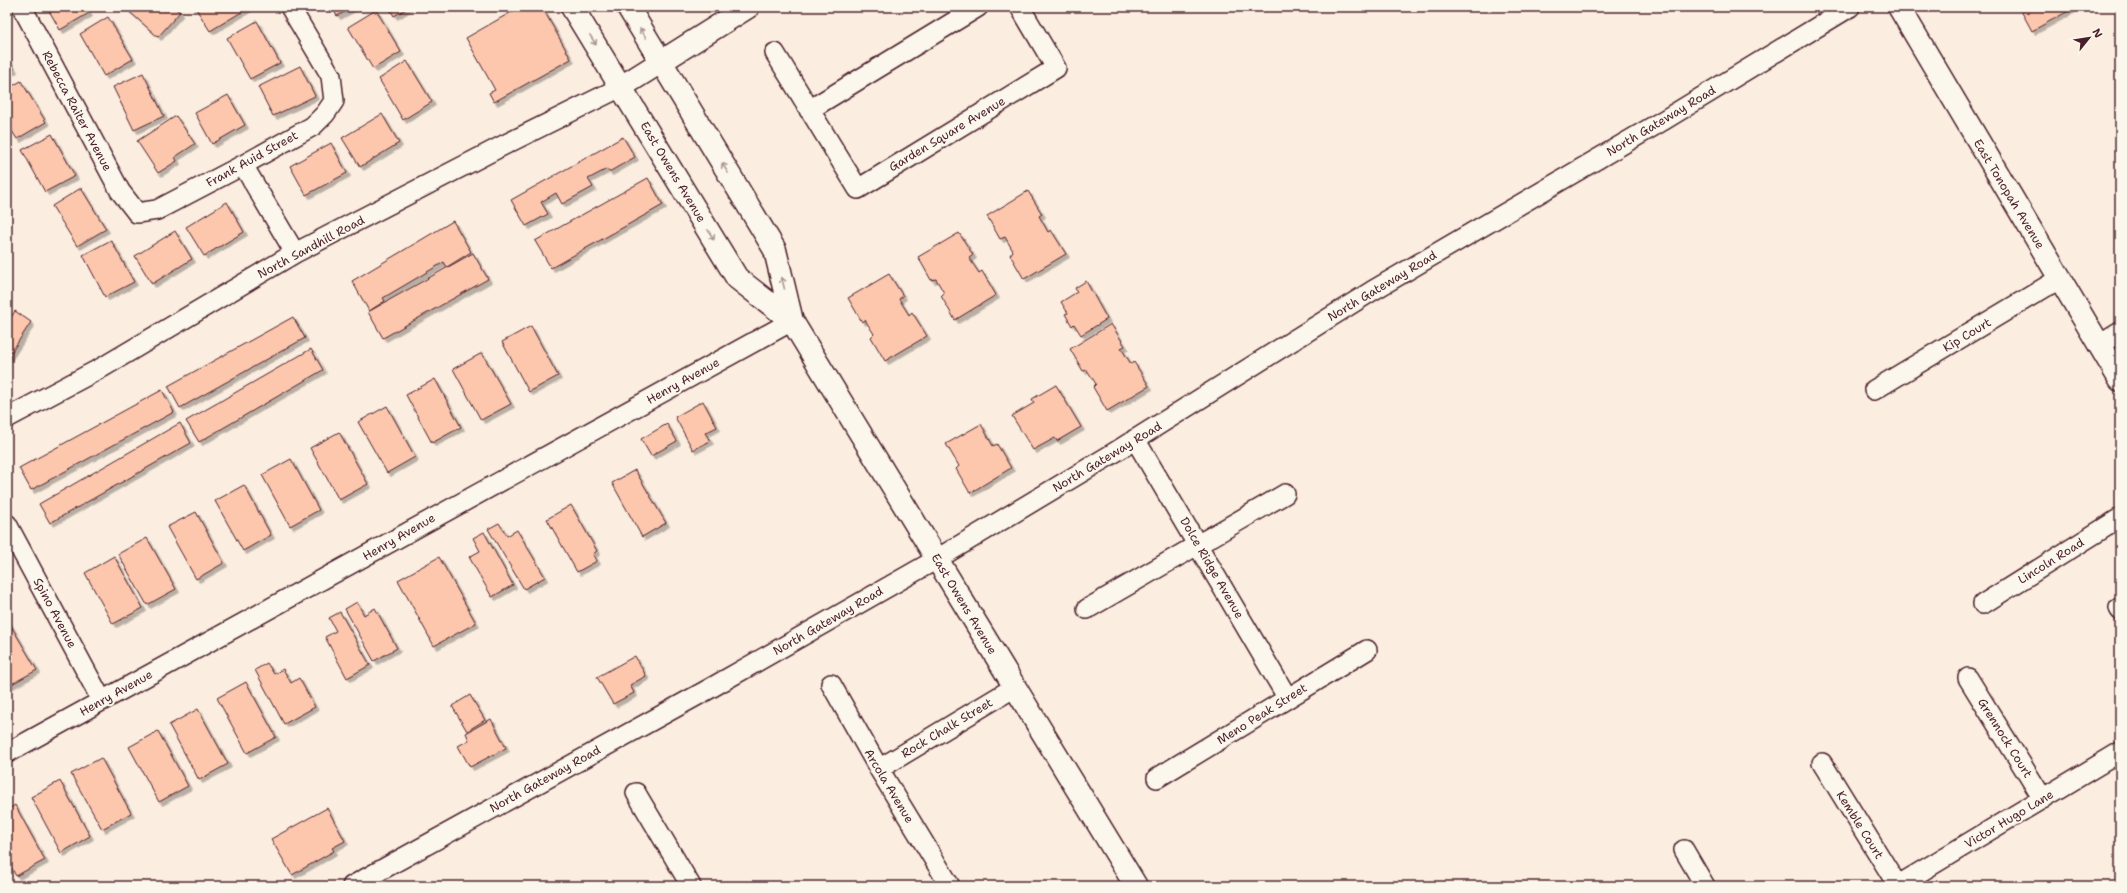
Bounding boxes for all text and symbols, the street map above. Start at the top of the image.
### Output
north arrow [2069,18,2109,58]
text: N [2089,26,2106,41]
one-way arrow [639,27,647,39]
one-way arrow [589,34,597,46]
street label: Rebecca Raiter Avenue [39,48,116,174]
street label: North Gateway Road [1603,82,1719,160]
street label: Garden Square Avenue [886,93,1008,175]
street label: East Owens Avenue [637,119,710,226]
street label: Frank Auid Street [203,127,301,191]
street label: East Tonopah Avenue [1970,136,2048,252]
one-way arrow [721,163,729,174]
street label: North Sandhill Road [255,212,368,282]
one-way arrow [707,229,715,240]
street label: North Gateway Road [1324,247,1440,325]
one-way arrow [779,277,786,290]
street label: Kip Court [1940,314,1994,356]
street label: Henry Avenue [644,354,723,408]
street label: North Gateway Road [1049,418,1165,496]
street label: Henry Avenue [360,510,438,564]
street label: Dolce Ridge Avenue [1176,514,1248,622]
street label: Lincoln Road [2015,534,2087,588]
street label: East Owens Avenue [928,551,1001,658]
street label: Spino Avenue [30,575,80,651]
street label: North Gateway Road [770,583,886,659]
street label: Henry Avenue [77,666,156,720]
street label: Meno Peak Street [1214,680,1310,748]
street label: Rock Chalk Street [898,694,996,762]
street label: Grennock Court [1974,695,2036,781]
street label: North Gateway Road [487,742,604,816]
street label: Arcola Avenue [861,746,918,826]
street label: Victor Hugo Lane [1962,786,2057,852]
street label: Kemble Court [1833,788,1887,862]

